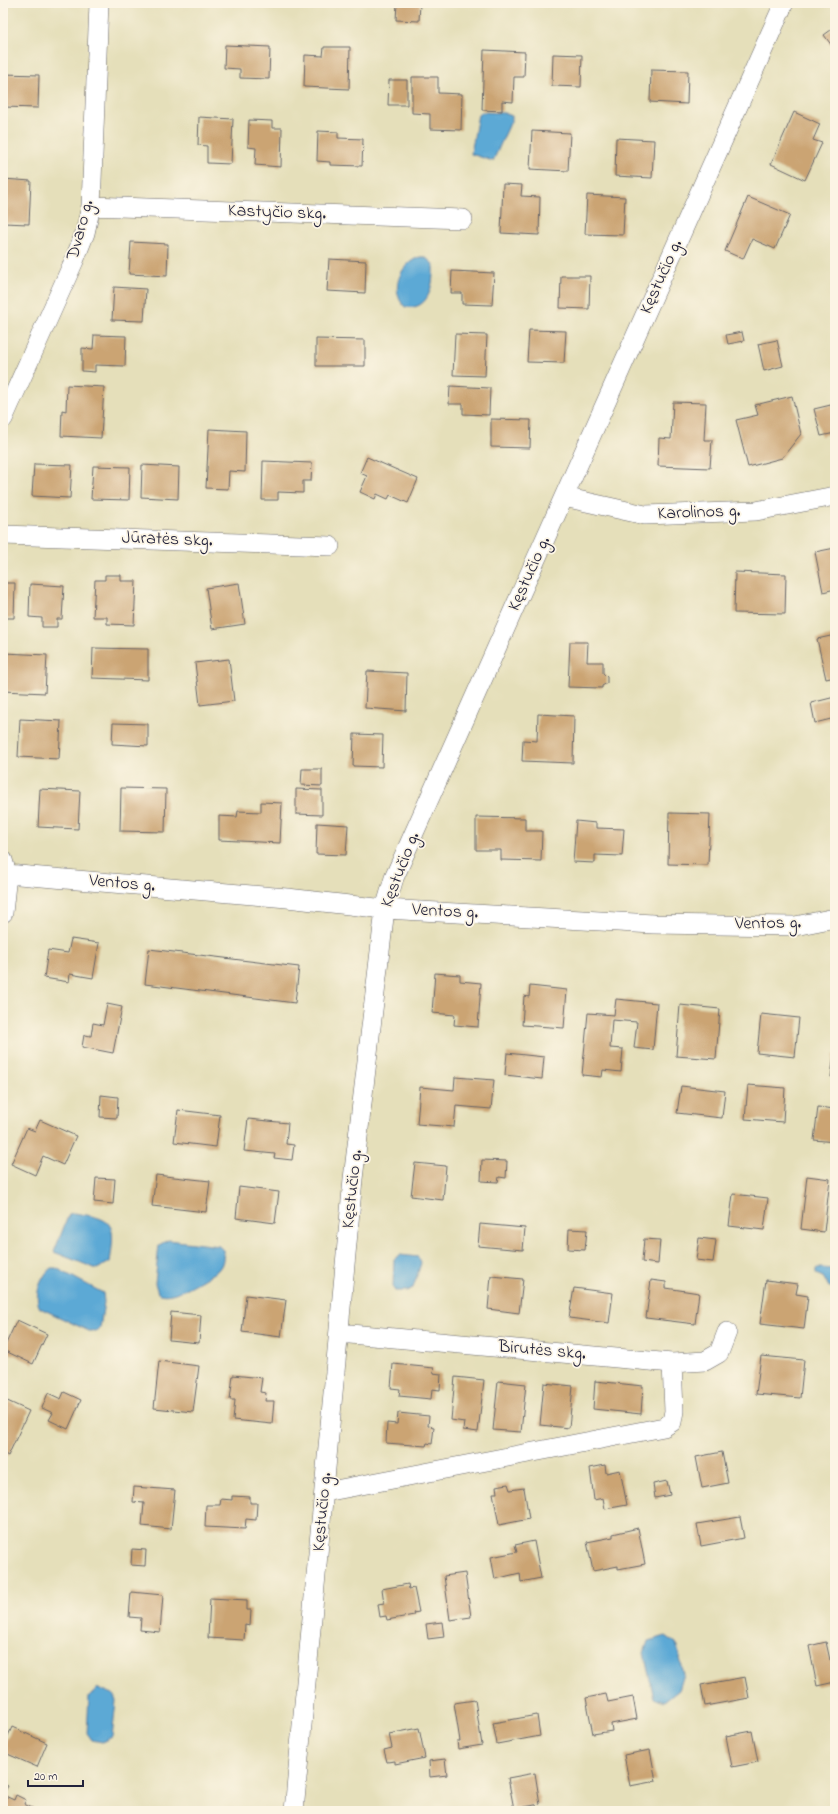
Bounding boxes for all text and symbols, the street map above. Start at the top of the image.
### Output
street label: Dvaro g. [60,197,103,264]
street label: Kastyčio skg. [227,198,327,229]
street label: Kęstučio g. [634,235,691,319]
street label: Karolinos g. [657,499,741,528]
street label: Jūratės skg. [121,525,213,556]
street label: Kęstučio g. [502,532,559,616]
street label: Kęstučio g. [375,828,428,912]
street label: Ventos g. [87,868,156,901]
street label: Ventos g. [410,897,479,928]
street label: Ventos g. [734,910,802,939]
street label: Kęstučio g. [336,1148,371,1230]
street label: Birutės skg. [496,1334,587,1369]
street label: Kęstučio g. [307,1471,340,1553]
scale bar [28,1762,83,1788]
text: 20 m [34,1768,57,1786]

